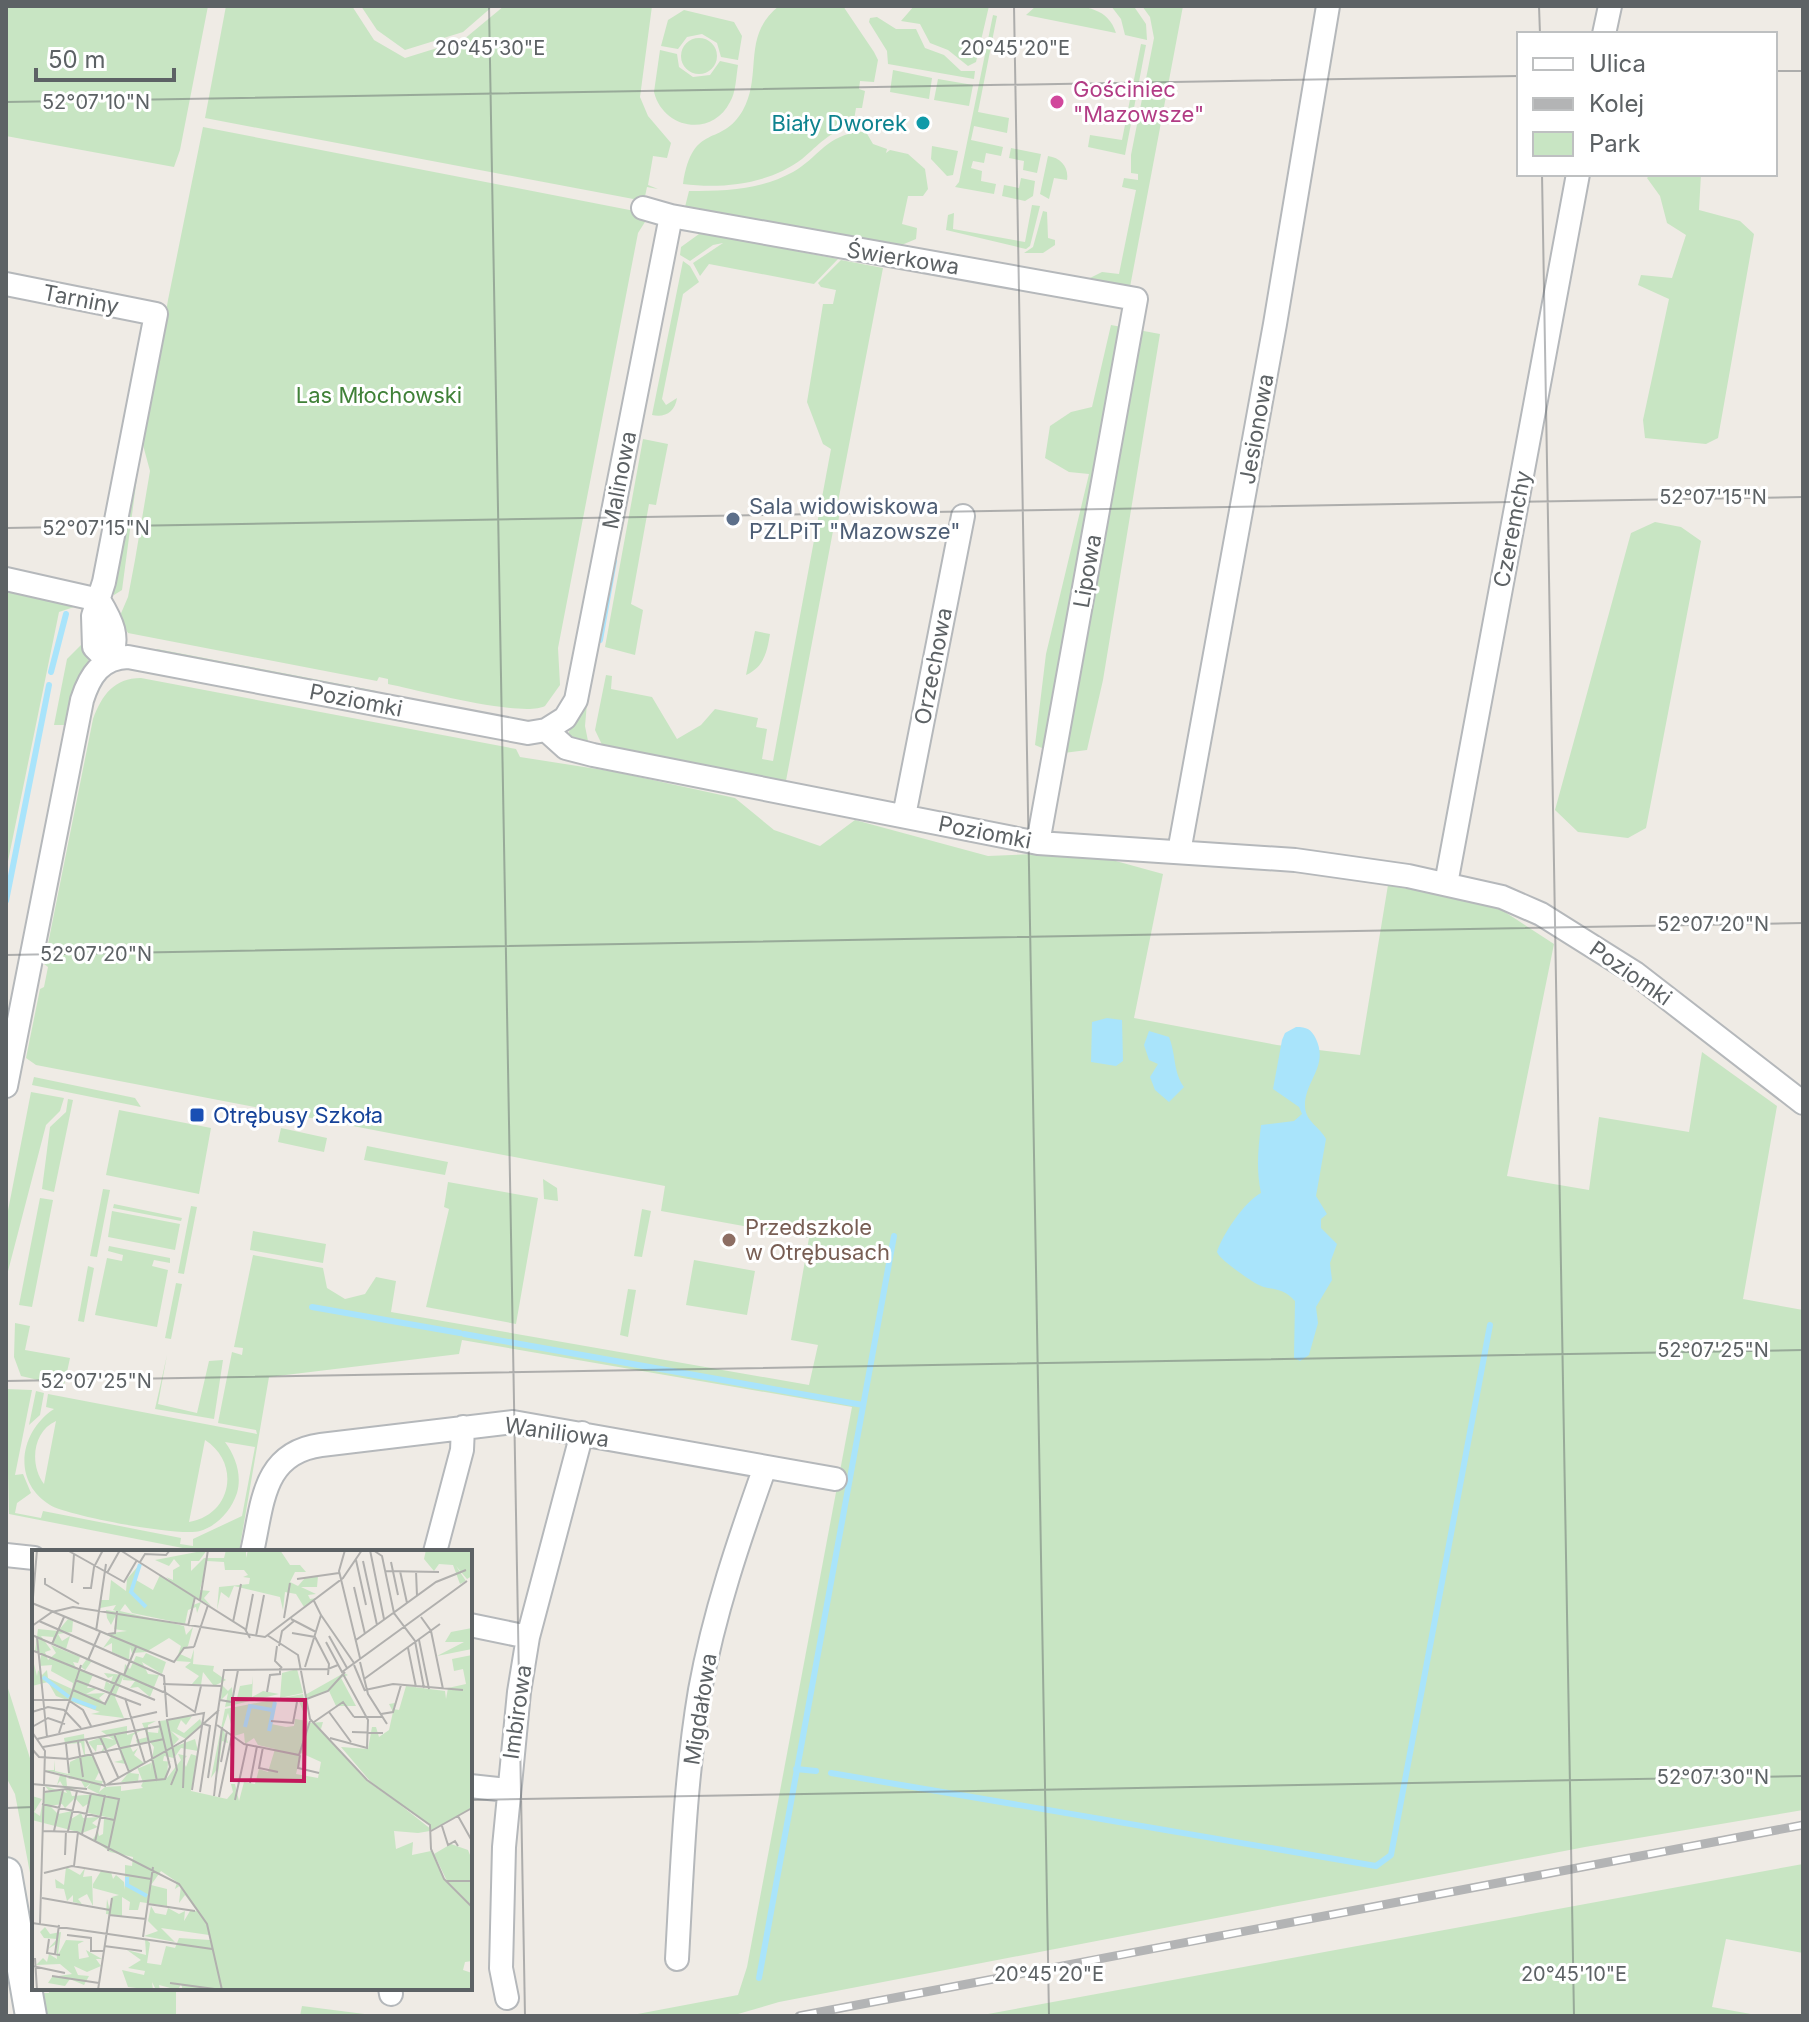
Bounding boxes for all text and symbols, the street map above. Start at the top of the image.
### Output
scale bar [36,32,174,82]
legend [1517,32,1777,176]
text: 20°45'30"E [435,36,545,60]
text: 20°45'20"E [960,36,1070,60]
text: 50 m [48,45,106,74]
text: Ulica [1589,49,1646,78]
place label: Gościniec "Mazowsze" [1073,76,1204,127]
text: Kolej [1589,89,1644,118]
text: 52°07'10"N [42,90,150,114]
marker: Gościniec "Mazowsze" [1048,93,1066,111]
place label: Biały Dworek [771,110,907,136]
marker: Biały Dworek [914,114,932,132]
text: Park [1589,129,1640,158]
street label: Świerkowa [845,236,961,280]
street label: Tarniny [41,279,121,319]
street label: Jesionowa [1234,372,1278,486]
park label: Las Młochowski [296,382,462,408]
street label: Malinowa [597,429,641,531]
street label: Czeremchy [1488,468,1536,590]
text: 52°07'15"N [1659,485,1767,509]
place label: Sala widowiskowa PZLPiT "Mazowsze" [749,493,960,544]
marker: Sala widowiskowa PZLPiT "Mazowsze" [724,510,742,528]
text: 52°07'15"N [42,516,150,540]
street label: Lipowa [1068,532,1106,610]
street label: Orzechowa [909,605,957,727]
street label: Poziomki [307,678,405,722]
street label: Poziomki [936,810,1034,854]
text: 52°07'20"N [1657,912,1769,936]
street label: Poziomki [1585,935,1677,1011]
text: 52°07'20"N [40,942,152,966]
place label: Otrębusy Szkoła [213,1102,383,1128]
marker: Otrębusy Szkoła [188,1106,206,1124]
place label: Przedszkole w Otrębusach [745,1214,890,1265]
marker: Przedszkole w Otrębusach [720,1231,738,1249]
text: 52°07'25"N [1657,1338,1769,1362]
text: 52°07'25"N [40,1369,152,1393]
street label: Waniliowa [503,1412,611,1452]
inset map [32,1550,472,1990]
street label: Migdałowa [678,1651,722,1767]
street label: Imbirowa [498,1663,536,1761]
text: 52°07'30"N [1657,1765,1769,1789]
text: 20°45'20"E [994,1962,1104,1986]
text: 20°45'10"E [1521,1962,1627,1986]

